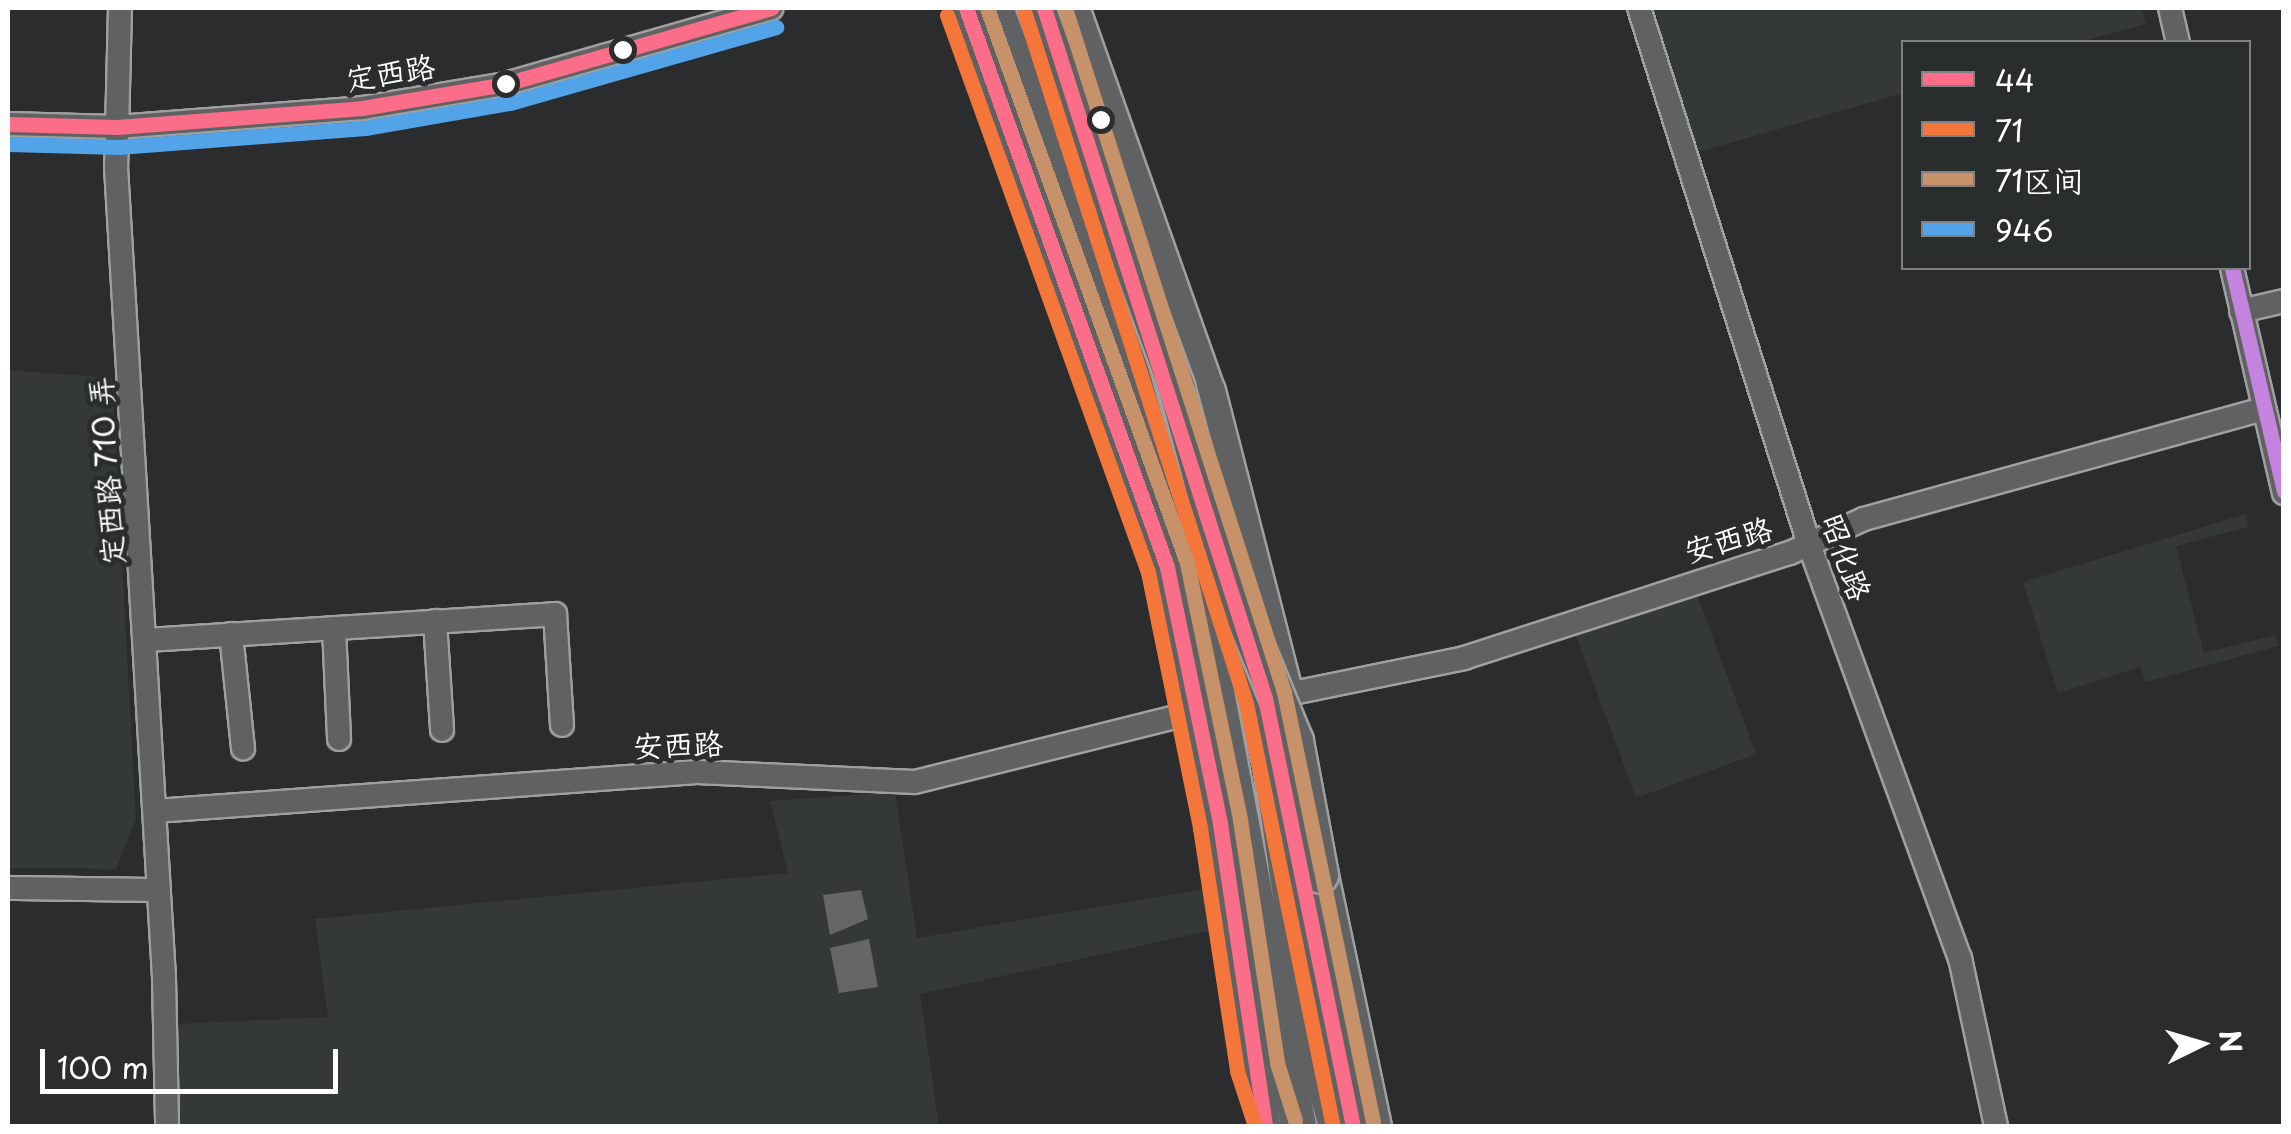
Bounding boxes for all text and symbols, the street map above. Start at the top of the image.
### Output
unlabelled marker [613,40,633,60]
legend [1901,40,2251,270]
street label: 定西路 [343,47,437,97]
text: 44 [1995,57,2035,102]
unlabelled marker [496,74,516,94]
text: 71 [1995,107,2023,152]
unlabelled marker [1091,110,1111,130]
text: 71区间 [1995,157,2083,202]
text: 946 [1995,207,2053,252]
street label: 定西路 710 弄 [81,375,131,567]
street label: 安西路 [1680,509,1776,569]
street label: 昭化路 [1815,509,1879,605]
street label: 安西路 [632,724,724,764]
north arrow [2151,994,2251,1094]
text: N [2209,1028,2254,1054]
scale bar [45,1029,342,1091]
text: 100 m [57,1044,149,1089]

